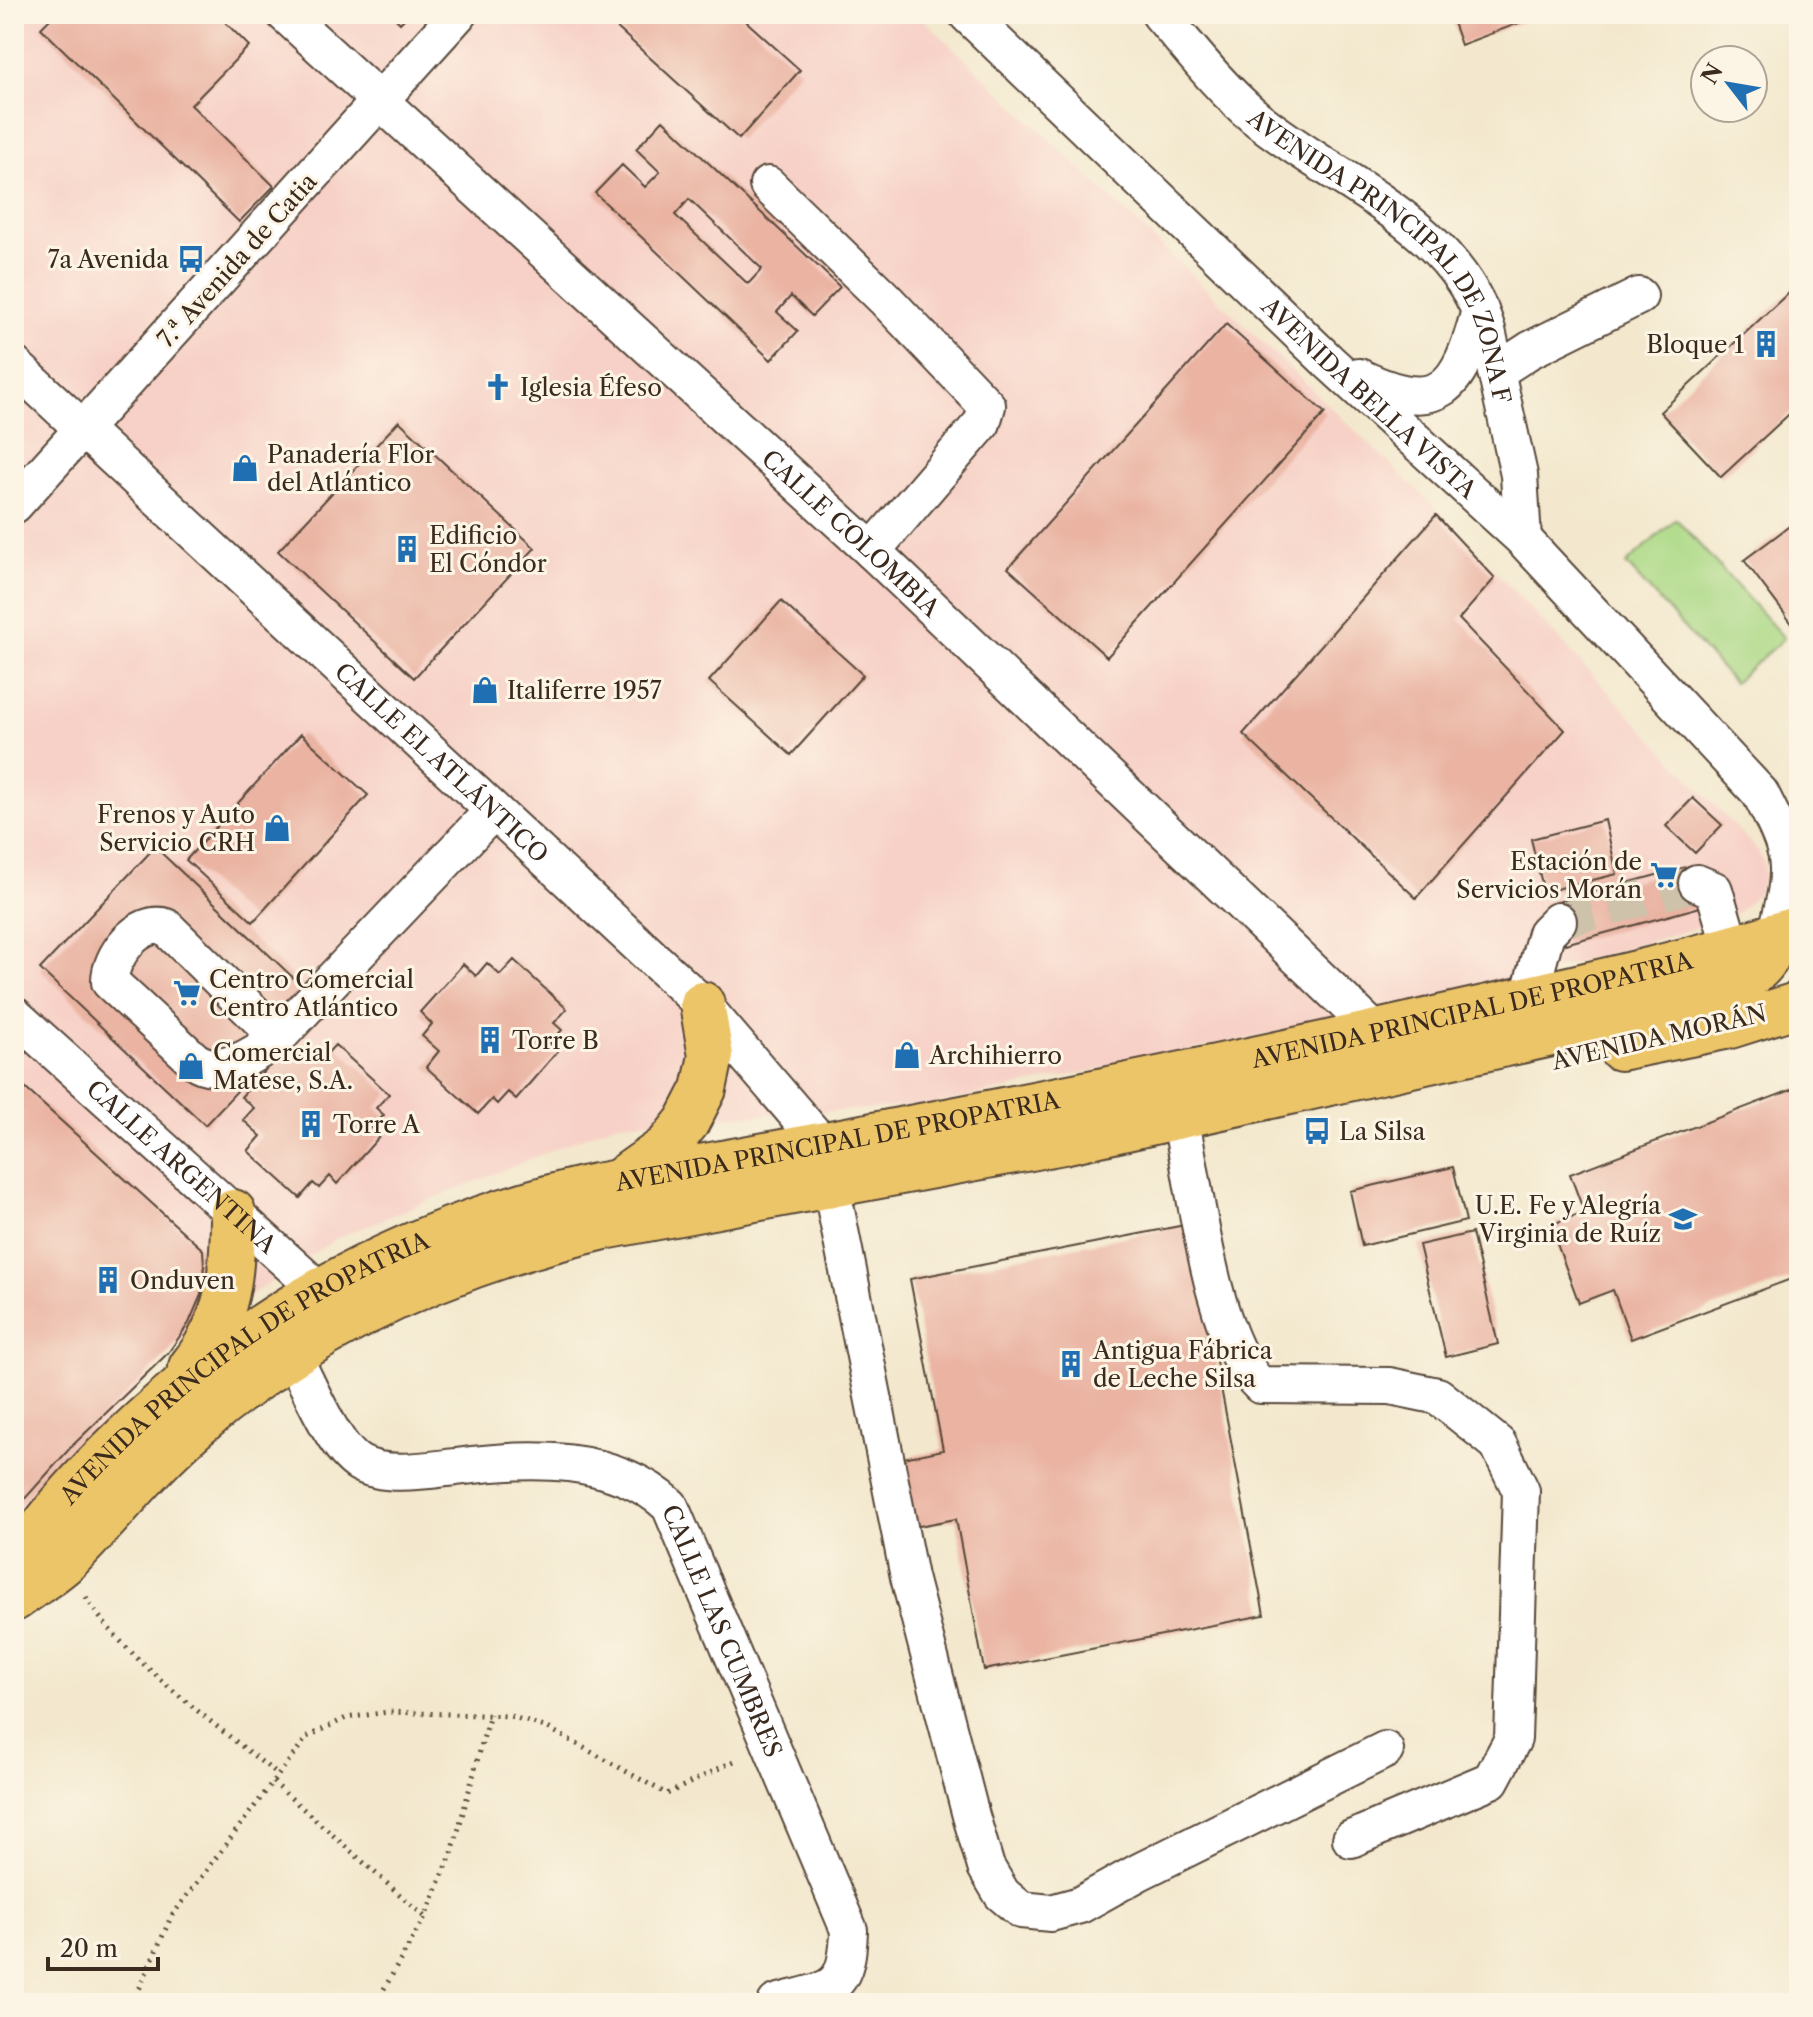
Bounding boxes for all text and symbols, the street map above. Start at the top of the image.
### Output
north arrow [1689,44,1769,124]
text: N [1696,59,1729,89]
street label: AVENIDA PRINCIPAL DE ZONA F [1242,102,1517,406]
street label: 7.ª Avenida de Catia [151,167,323,353]
bus stop icon: 7a Avenida [176,244,206,274]
place label: 7a Avenida [48,245,169,274]
street label: AVENIDA BELLA VISTA [1255,290,1484,505]
building icon: Bloque 1 [1751,329,1781,359]
place label: Bloque 1 [1646,330,1744,359]
church icon: Iglesia Éfeso [483,372,513,402]
place label: Iglesia Éfeso [520,373,662,402]
place label: Panadería Flor del Atlántico [267,440,435,497]
street label: CALLE COLOMBIA [756,443,947,623]
shop icon: Panadería Flor del Atlántico [230,453,260,483]
place label: Edificio El Cóndor [429,521,547,578]
building icon: Edificio El Cóndor [392,534,422,564]
street label: CALLE EL ATLÁNTICO [329,656,555,868]
shop icon: Italiferre 1957 [470,675,500,705]
place label: Italiferre 1957 [507,676,662,705]
place label: Frenos y Auto Servicio CRH [97,800,255,857]
shop icon: Frenos y Auto Servicio CRH [262,813,292,843]
place label: Estación de Servicios Morán [1456,847,1642,904]
supermarket icon: Estación de Servicios Morán [1649,860,1679,890]
street label: AVENIDA PRINCIPAL DE PROPATRIA [1248,945,1697,1074]
place label: Centro Comercial Centro Atlántico [209,965,414,1022]
supermarket icon: Centro Comercial Centro Atlántico [172,978,202,1008]
street label: AVENIDA MORÁN [1548,998,1769,1076]
building icon: Torre B [475,1025,505,1055]
place label: Torre B [512,1026,599,1055]
place label: Comercial Matese, S.A. [213,1038,353,1095]
shop icon: Archihierro [892,1040,922,1070]
place label: Archihierro [928,1041,1062,1070]
shop icon: Comercial Matese, S.A. [176,1051,206,1081]
street label: CALLE ARGENTINA [81,1073,283,1260]
street label: AVENIDA PRINCIPAL DE PROPATRIA [612,1084,1063,1197]
building icon: Torre A [296,1109,326,1139]
place label: Torre A [333,1110,421,1139]
bus stop icon: La Silsa [1302,1116,1332,1146]
place label: La Silsa [1339,1117,1426,1146]
place label: U.E. Fe y Alegría Virginia de Ruíz [1475,1191,1661,1248]
school or university icon: U.E. Fe y Alegría Virginia de Ruíz [1668,1204,1698,1234]
street label: AVENIDA PRINCIPAL DE PROPATRIA [53,1225,434,1511]
building icon: Onduven [93,1265,123,1295]
place label: Onduven [130,1266,235,1295]
place label: Antigua Fábrica de Leche Silsa [1092,1336,1273,1393]
building icon: Antigua Fábrica de Leche Silsa [1056,1349,1086,1379]
street label: CALLE LAS CUMBRES [657,1500,789,1761]
scale bar [48,1921,158,1971]
text: 20 m [60,1934,118,1963]

